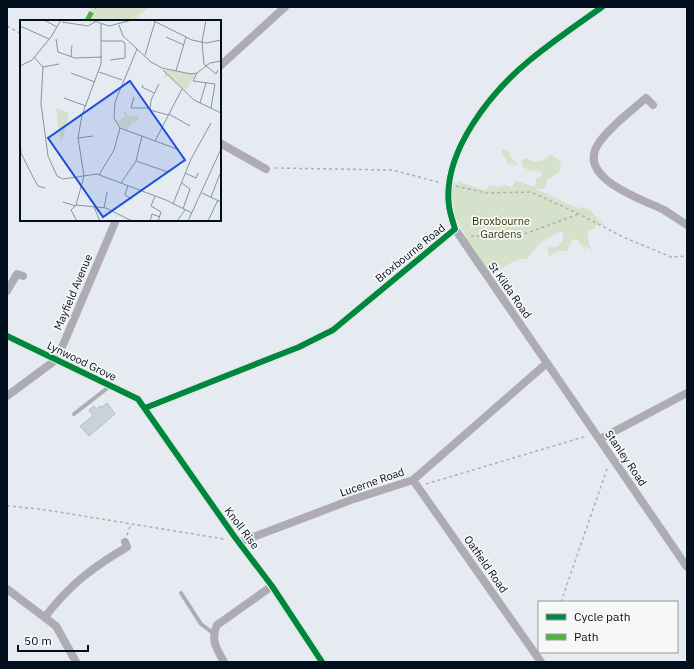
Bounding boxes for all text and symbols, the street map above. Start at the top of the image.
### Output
inset map [20,20,221,221]
park label: Broxbourne Gardens [472,214,530,241]
street label: Broxbourne Road [372,221,448,285]
street label: Mayfield Avenue [51,252,95,332]
street label: St Kilda Road [485,259,535,321]
street label: Lynwood Grove [45,338,119,384]
street label: Stanley Road [602,427,650,489]
street label: Lucerne Road [338,464,406,500]
street label: Knoll Rise [222,504,262,552]
street label: Oatfield Road [461,533,511,595]
legend [538,601,678,653]
text: Cycle path [574,609,631,624]
scale bar [18,627,88,653]
text: Path [574,629,599,644]
text: 50 m [24,633,52,648]

